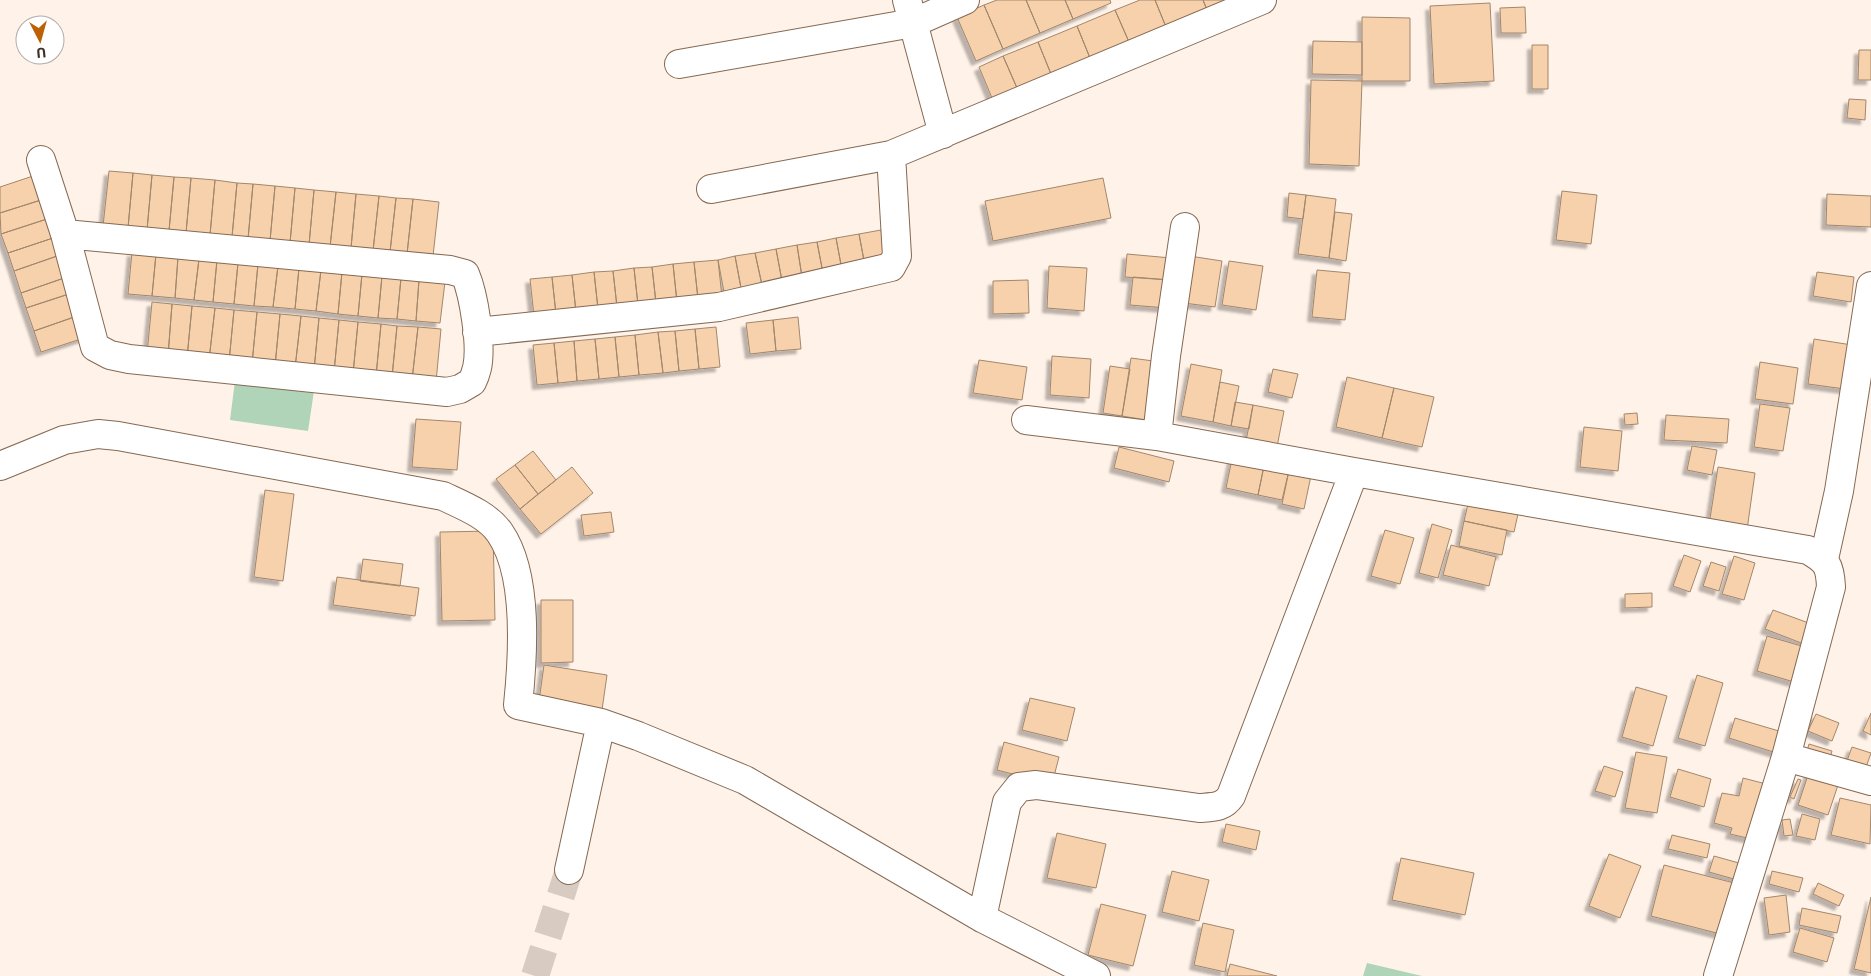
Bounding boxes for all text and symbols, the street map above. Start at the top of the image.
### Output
north arrow [15,15,65,65]
text: U [36,44,47,62]

